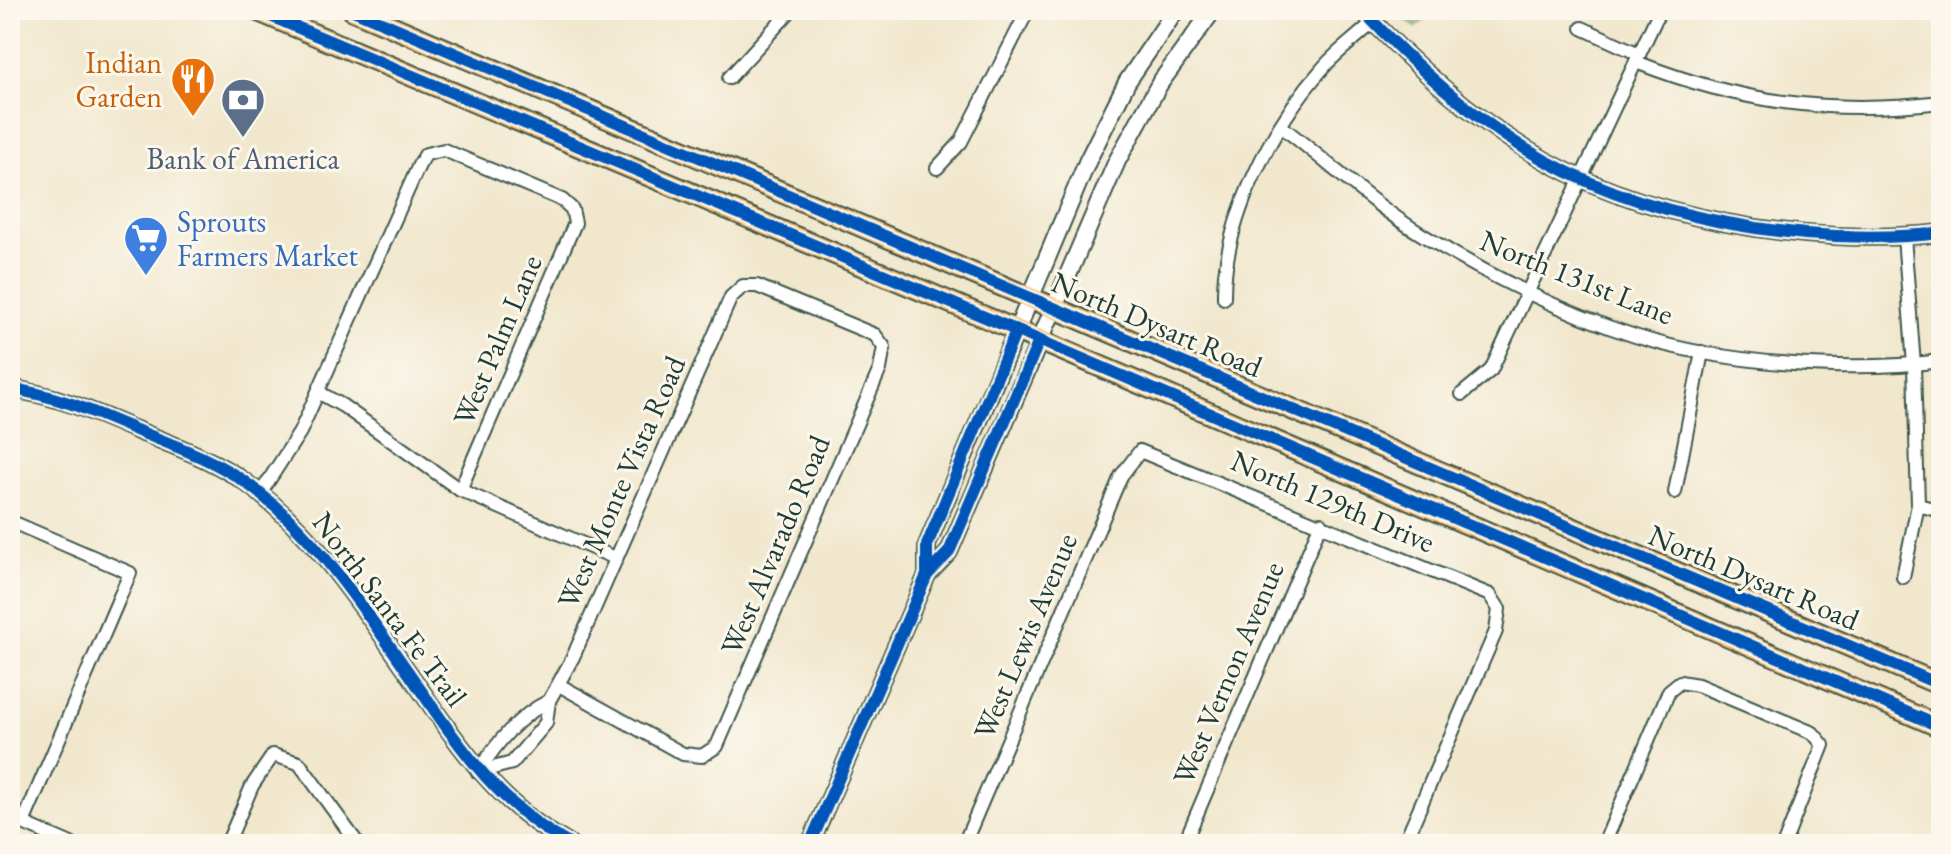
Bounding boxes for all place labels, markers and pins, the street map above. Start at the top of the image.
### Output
place label: Indian Garden [75,43,162,116]
restaurant icon: Indian Garden [169,55,217,118]
bank icon: Bank of America [219,76,267,139]
place label: Bank of America [147,139,339,178]
place label: Sprouts Farmers Market [177,202,358,275]
supermarket icon: Sprouts Farmers Market [122,214,170,277]

